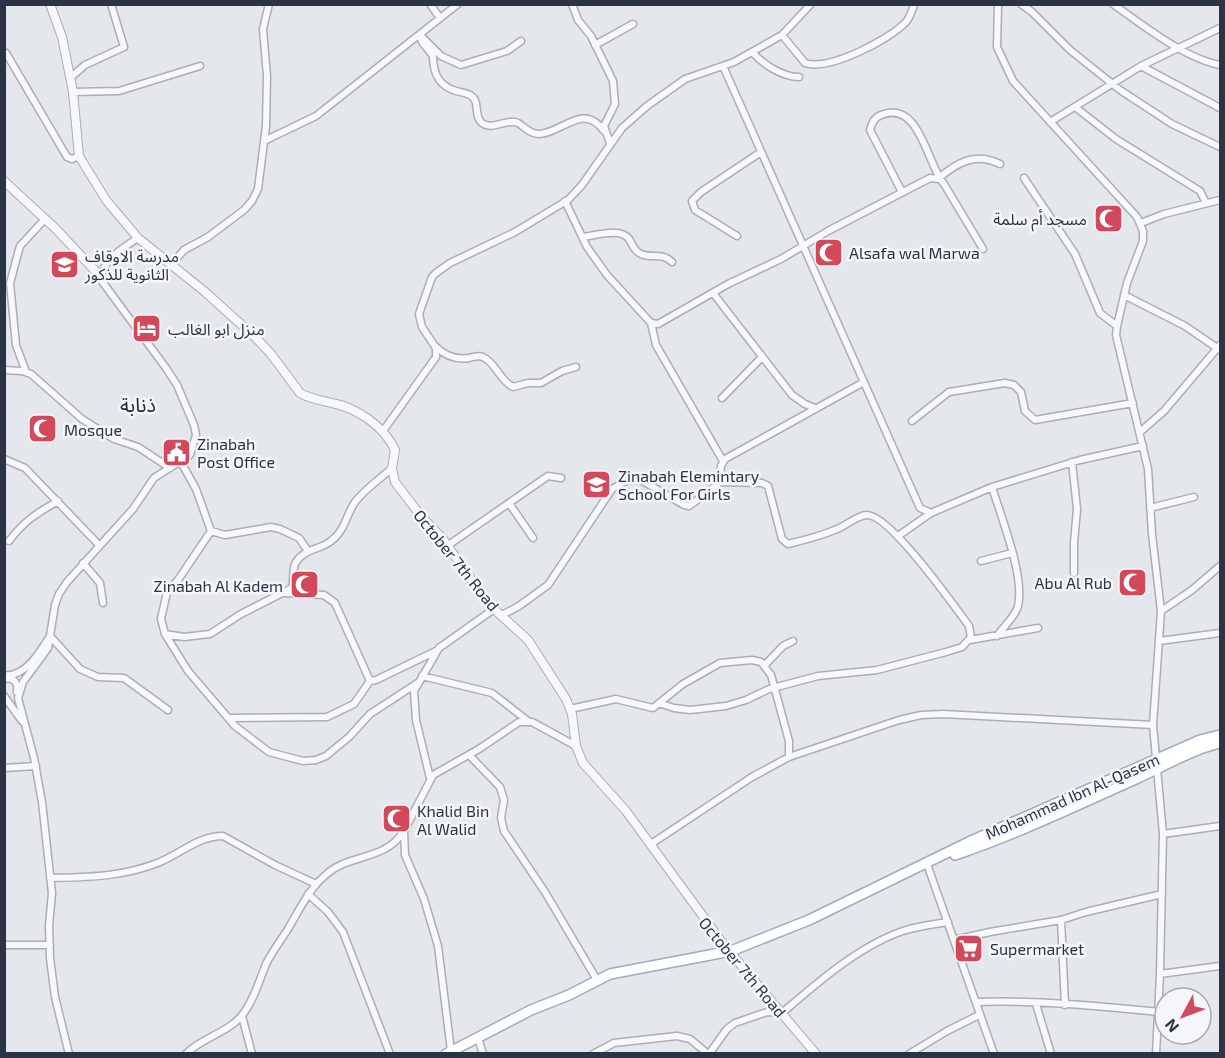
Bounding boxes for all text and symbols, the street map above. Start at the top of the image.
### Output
mosque icon: مسجد أم سلمة [1092,202,1124,234]
place label: مسجد أم سلمة [993,209,1087,232]
mosque icon: Alsafa wal Marwa [812,236,844,268]
place label: Alsafa wal Marwa [849,243,980,262]
place label: مدرسة الاوقاف الثانوية للذكور [84,246,179,284]
school or university icon: مدرسة الاوقاف الثانوية للذكور [48,248,80,280]
hotel icon: منزل ابو الغالب [131,312,163,344]
place label: منزل ابو الغالب [168,319,265,340]
district label: ذنابة [120,392,156,416]
mosque icon: Mosque [27,413,59,445]
place label: Mosque [64,420,122,439]
place label: Zinabah Post Office [197,434,275,471]
public building icon: Zinabah Post Office [160,436,192,468]
place label: Zinabah Elemintary School For Girls [618,466,760,503]
school or university icon: Zinabah Elemintary School For Girls [581,468,613,500]
street label: October 7th Road [410,505,504,615]
mosque icon: Abu Al Rub [1117,566,1149,598]
mosque icon: Zinabah Al Kadem [288,569,320,601]
place label: Abu Al Rub [1035,573,1112,592]
place label: Zinabah Al Kadem [154,576,283,595]
street label: Mohammad Ibn Al-Qasem [982,749,1162,844]
place label: Khalid Bin Al Walid [417,801,489,838]
mosque icon: Khalid Bin Al Walid [380,803,412,835]
street label: October 7th Road [696,913,790,1021]
supermarket icon: Supermarket [953,932,985,964]
place label: Supermarket [990,939,1084,958]
north arrow [1153,986,1213,1046]
text: N [1160,1016,1182,1037]

